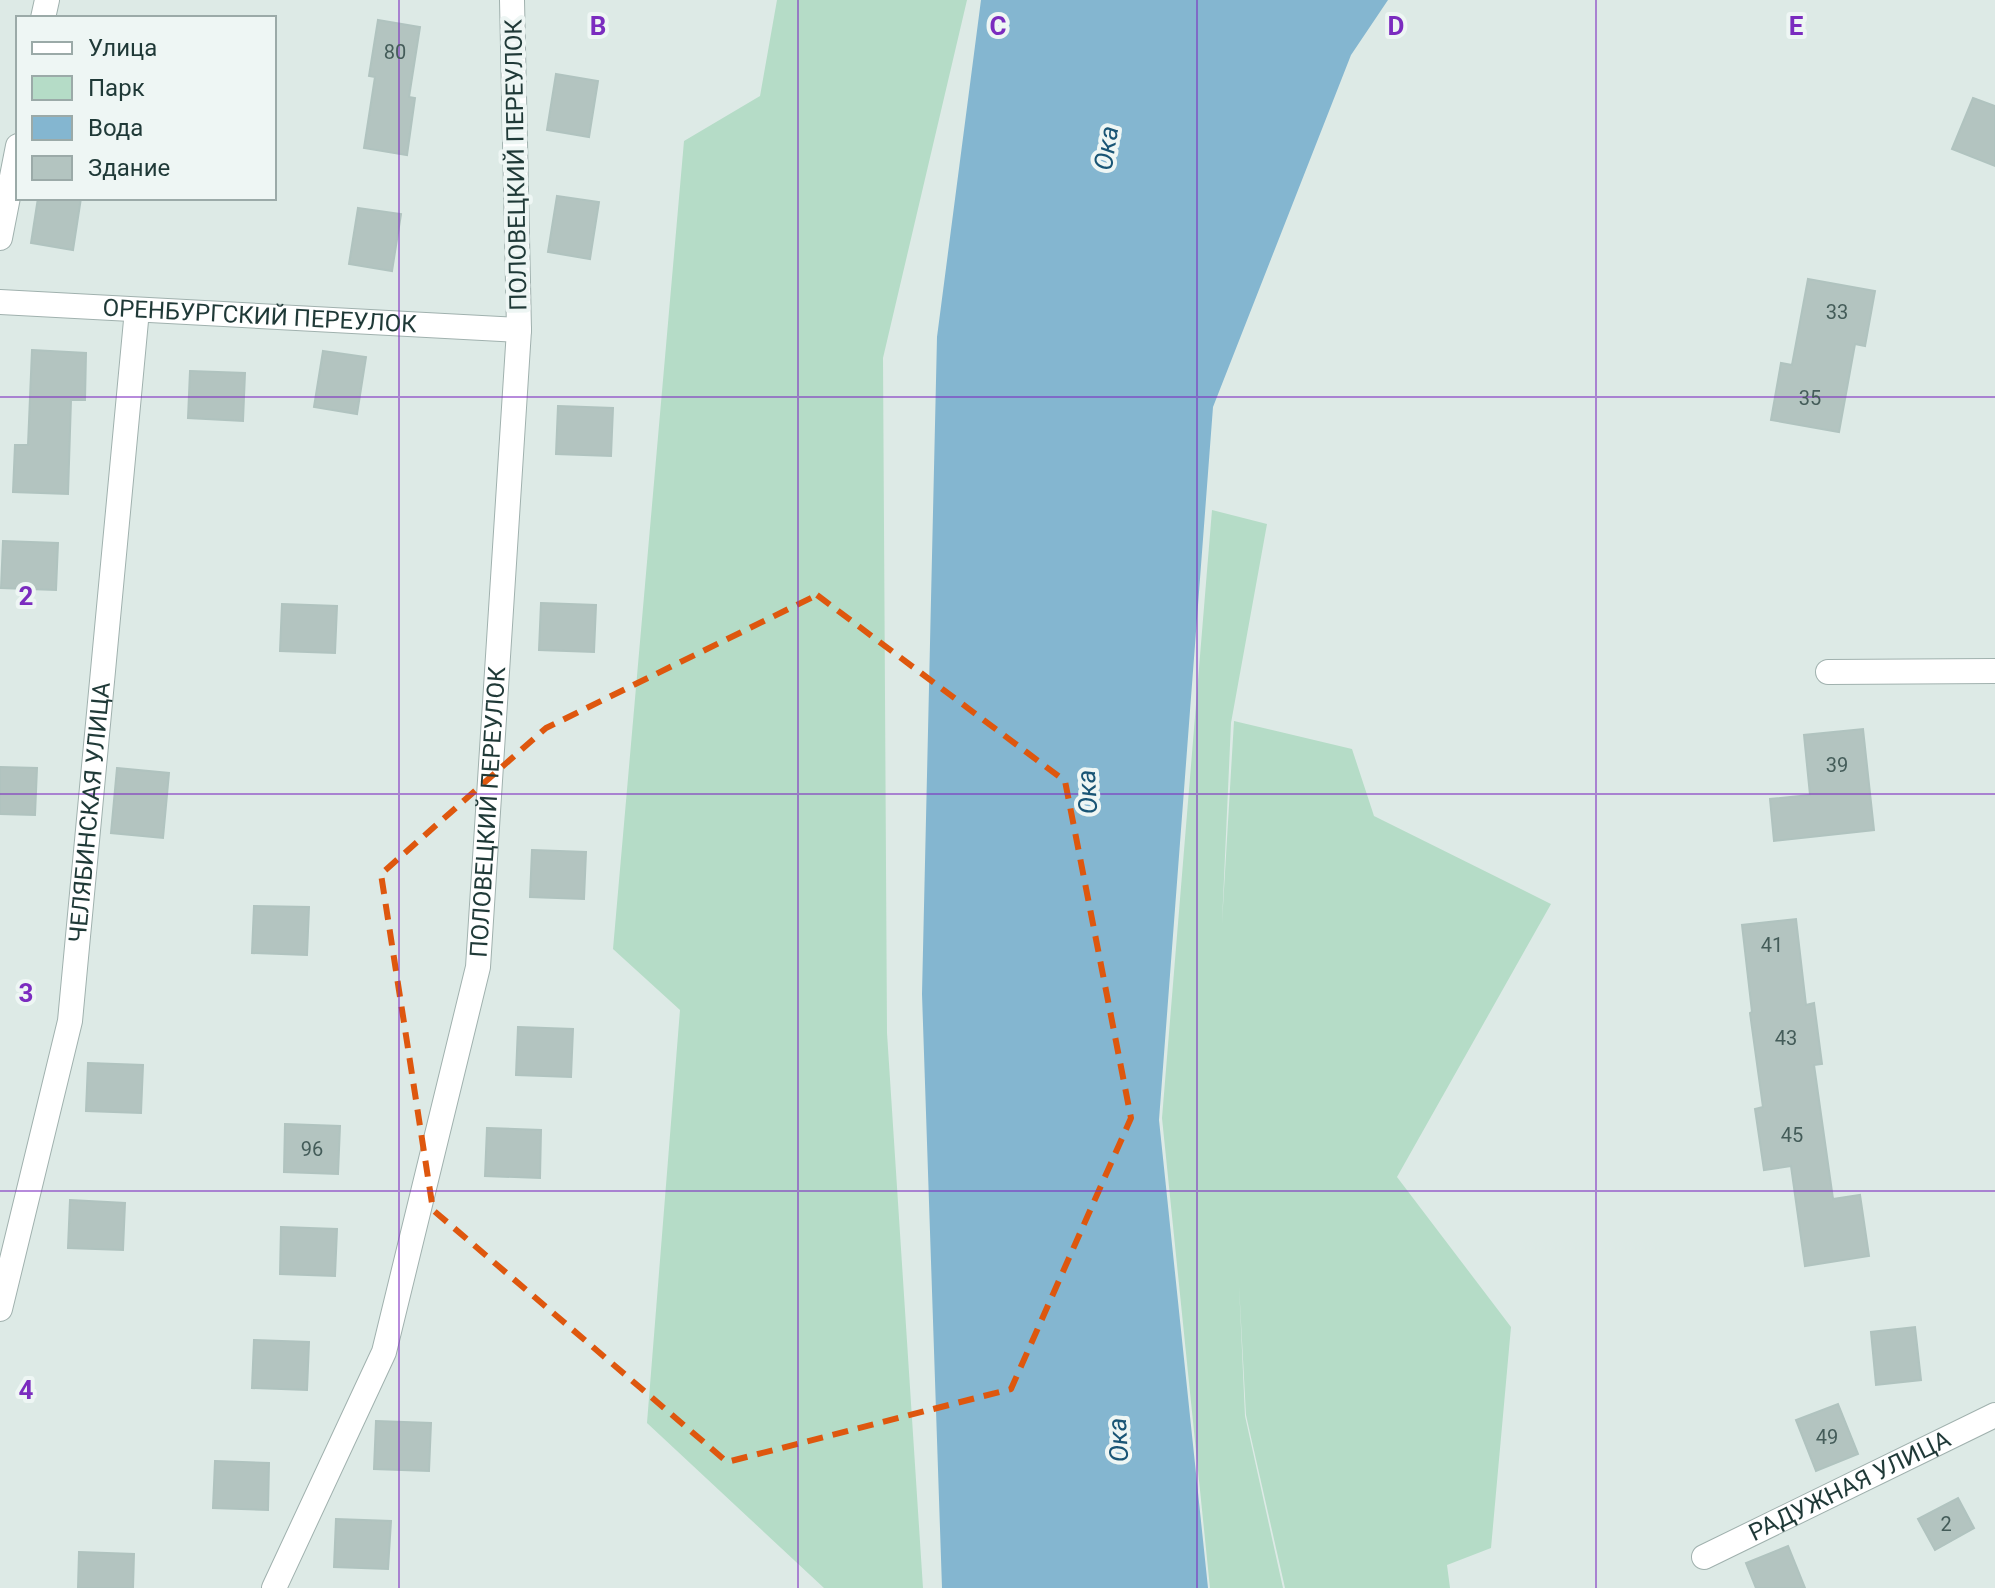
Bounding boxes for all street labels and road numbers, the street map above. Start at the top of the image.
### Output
street label: ПОЛОВЕЦКИЙ ПЕРЕУЛОК [499,18,533,311]
street label: ОРЕНБУРГСКИЙ ПЕРЕУЛОК [102,294,418,338]
street label: ПОЛОВЕЦКИЙ ПЕРЕУЛОК [465,665,511,958]
street label: ЧЕЛЯБИНСКАЯ УЛИЦА [63,680,116,944]
street label: РАДУЖНАЯ УЛИЦА [1744,1425,1955,1547]

